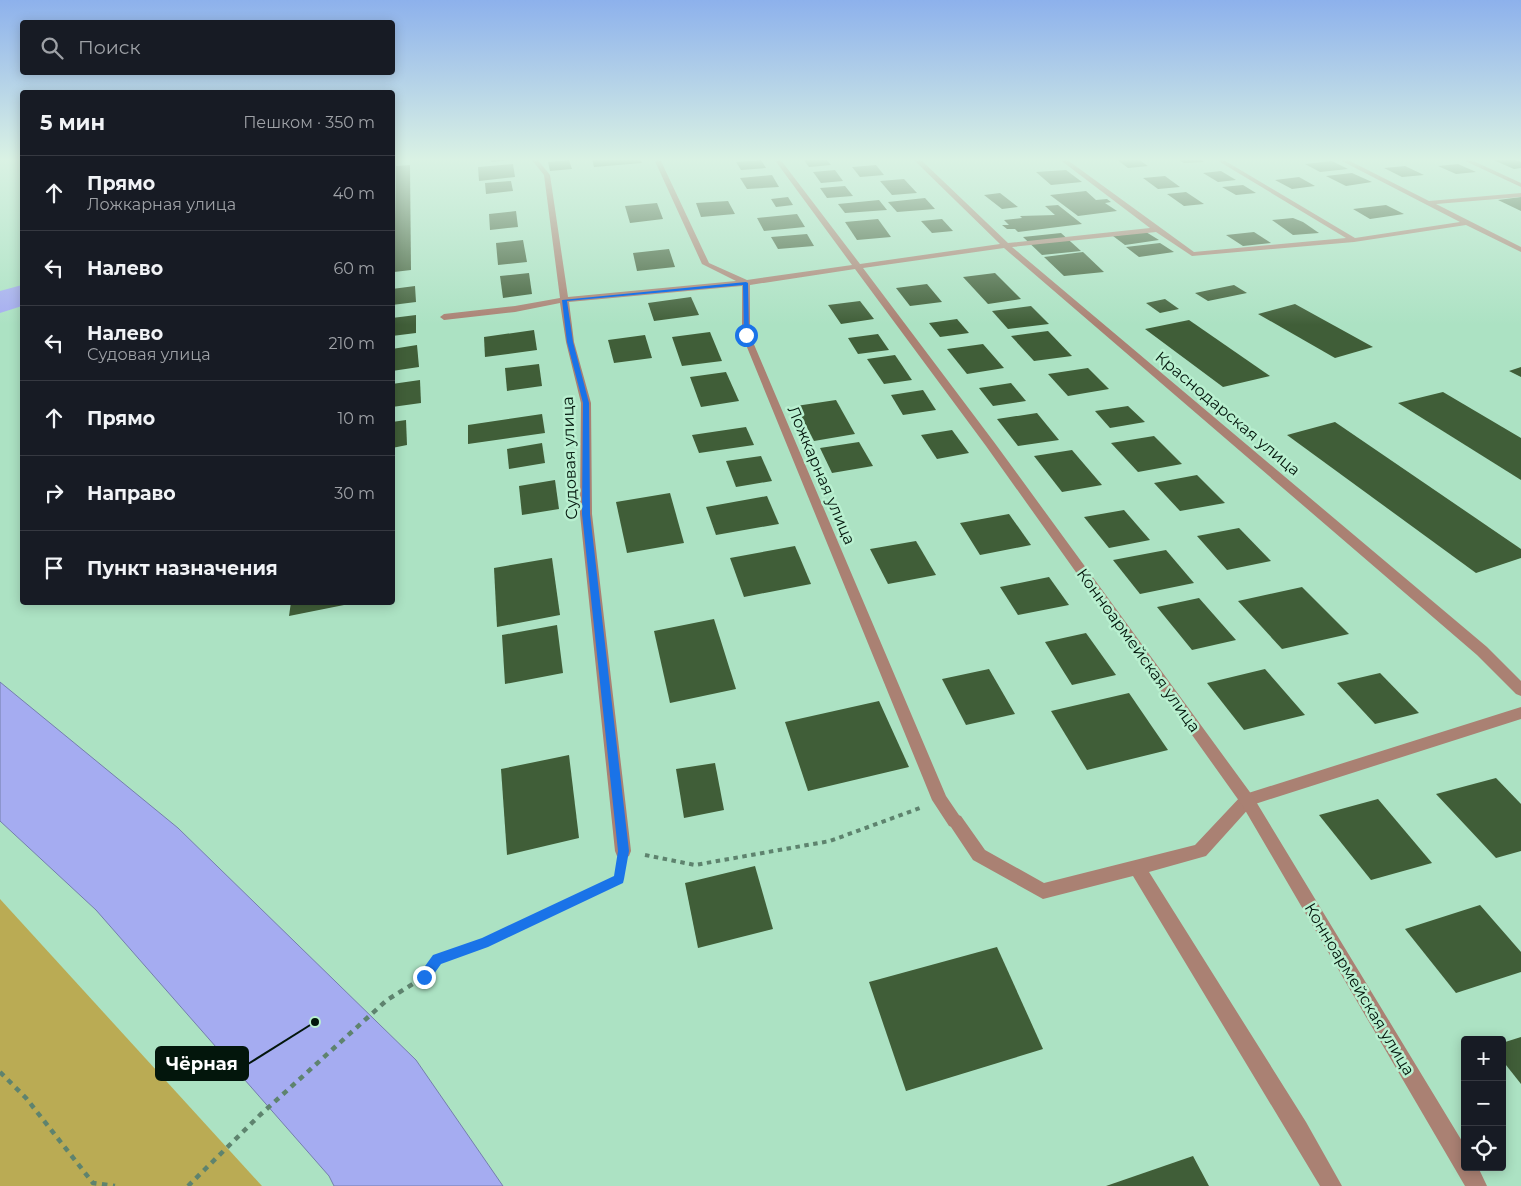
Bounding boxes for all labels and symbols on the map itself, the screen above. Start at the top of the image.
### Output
route start [735,324,758,347]
street label: Краснодарская улица [1151,347,1304,480]
street label: Судовая улица [558,396,581,520]
street label: Ложкарная улица [784,403,859,548]
street label: Конноармейская улица [1073,565,1204,736]
street label: Конноармейская улица [1300,900,1419,1079]
route end [413,966,436,989]
callout: Чёрная [156,1047,248,1080]
text: Чёрная [166,1053,238,1075]

